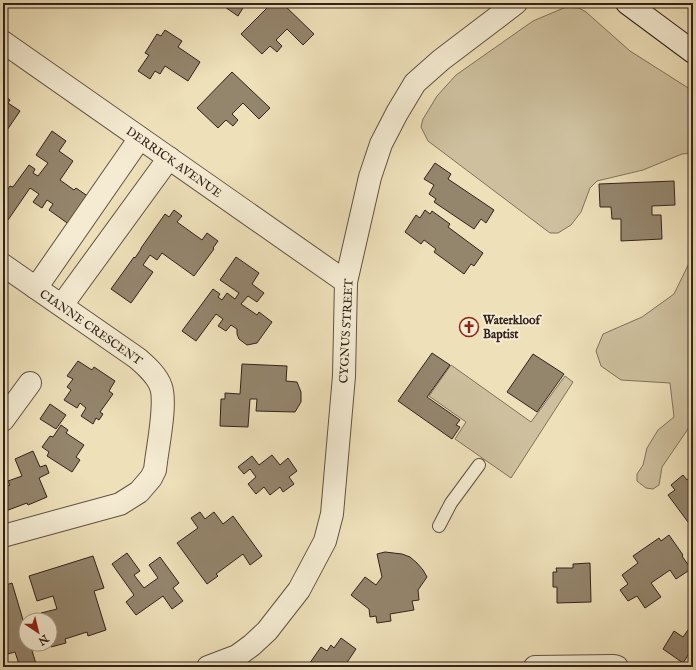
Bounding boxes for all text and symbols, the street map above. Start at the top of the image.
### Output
street label: DERRICK AVENUE [123,124,224,201]
street label: CYGNUS STREET [336,278,357,384]
street label: CIANNE CRESCENT [37,286,145,369]
place label: Waterkloof Baptist [482,313,542,343]
church icon: Waterkloof Baptist [458,316,480,338]
north arrow [18,612,58,652]
text: N [35,630,52,648]

